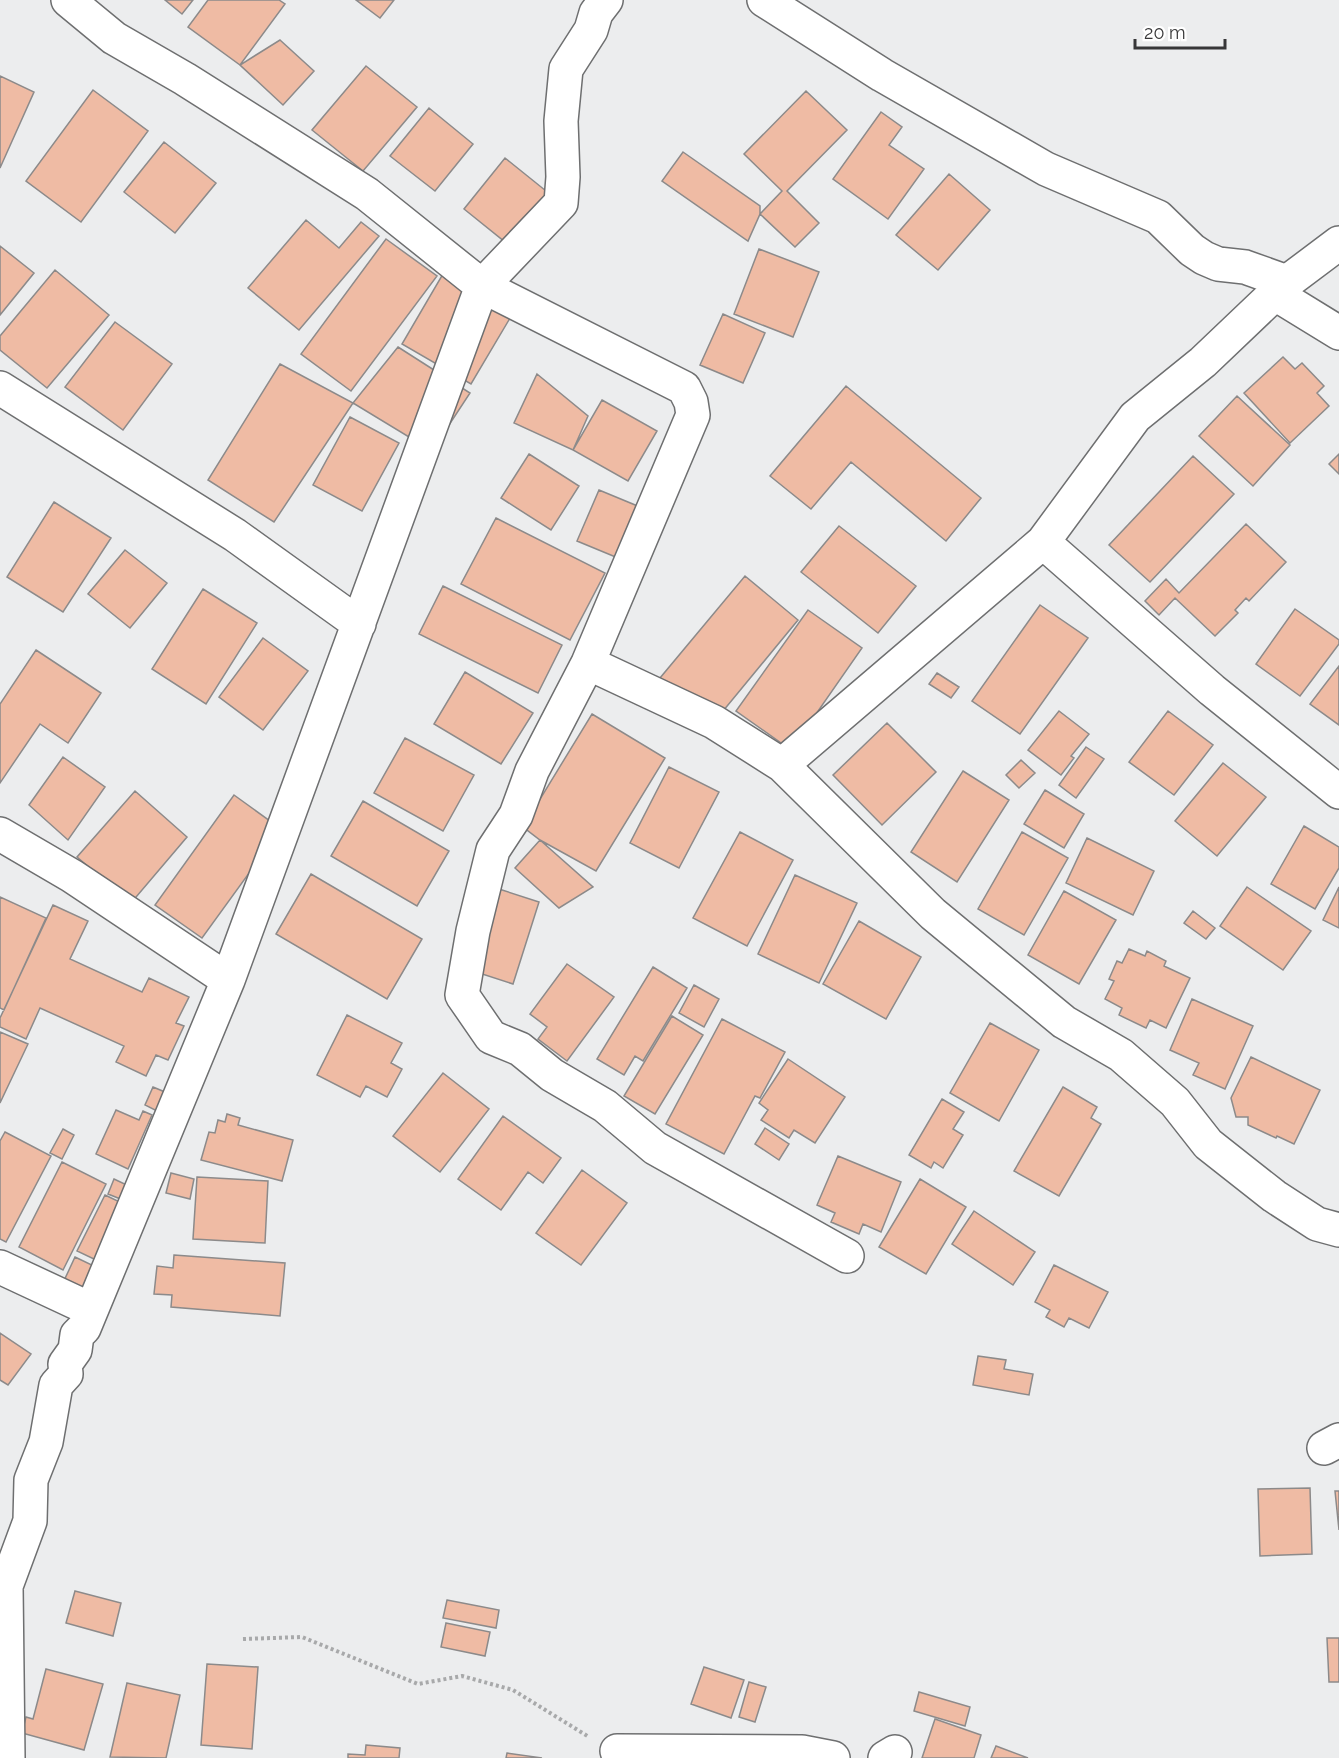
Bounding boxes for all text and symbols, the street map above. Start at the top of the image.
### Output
scale bar [1135,12,1225,50]
text: 20 m [1144,22,1186,43]

